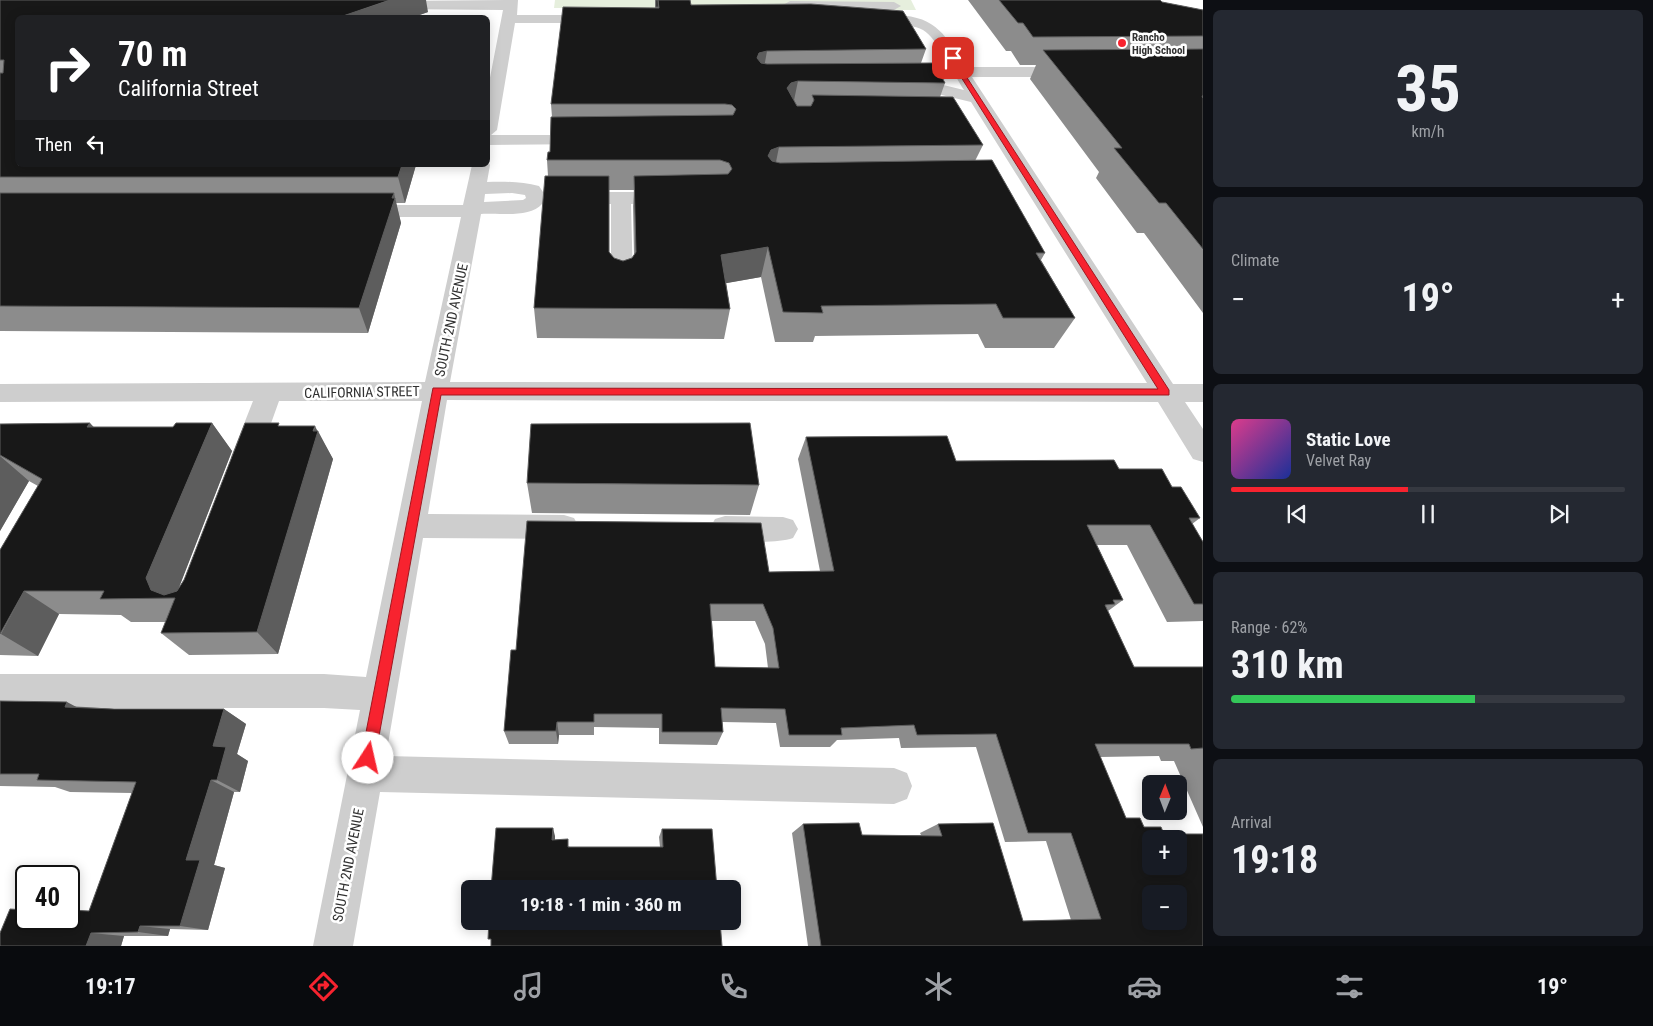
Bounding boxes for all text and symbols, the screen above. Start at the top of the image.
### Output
place label: Rancho High School [1132,31,1185,57]
text: 70 m [118,34,187,75]
icon: right [35,35,100,100]
pin [932,37,974,79]
marker: Rancho High School [1116,37,1128,49]
icon: arrive [939,44,967,72]
text: 35 [1395,51,1461,127]
text: California Street [118,76,259,101]
text: km/h [1412,122,1444,141]
icon: left [82,130,110,158]
text: Then [35,133,72,156]
text: Climate [1231,251,1279,270]
street label: SOUTH 2ND AVENUE [431,262,471,378]
text: 19° [1401,276,1455,320]
text: − [1231,283,1245,316]
text: + [1611,283,1625,316]
street label: CALIFORNIA STREET [304,383,420,401]
text: Static Love [1306,428,1391,451]
text: Velvet Ray [1306,451,1371,470]
icon: previous [1283,500,1311,528]
icon: pause [1414,500,1442,528]
icon: next [1545,500,1573,528]
text: Range · 62% [1231,618,1307,637]
text: 310 km [1231,643,1344,687]
position arrow [341,731,393,783]
north arrow [1142,775,1188,820]
map controls [1142,775,1187,930]
street label: SOUTH 2ND AVENUE [329,807,367,923]
text: Arrival [1231,813,1272,832]
button: + [1142,830,1187,875]
text: 19:18 [1231,838,1318,882]
speed limit sign: 40 [15,865,80,930]
button: − [1142,885,1187,930]
text: 19:18 · 1 min · 360 m [520,893,682,916]
icon: directions [306,969,341,1004]
icon: music [511,969,546,1004]
icon: phone [716,969,751,1004]
icon: climate [921,969,956,1004]
icon: car [1127,969,1162,1004]
icon: filters [1332,969,1367,1004]
text: 19:17 [85,974,136,999]
text: 19° [1537,974,1568,999]

